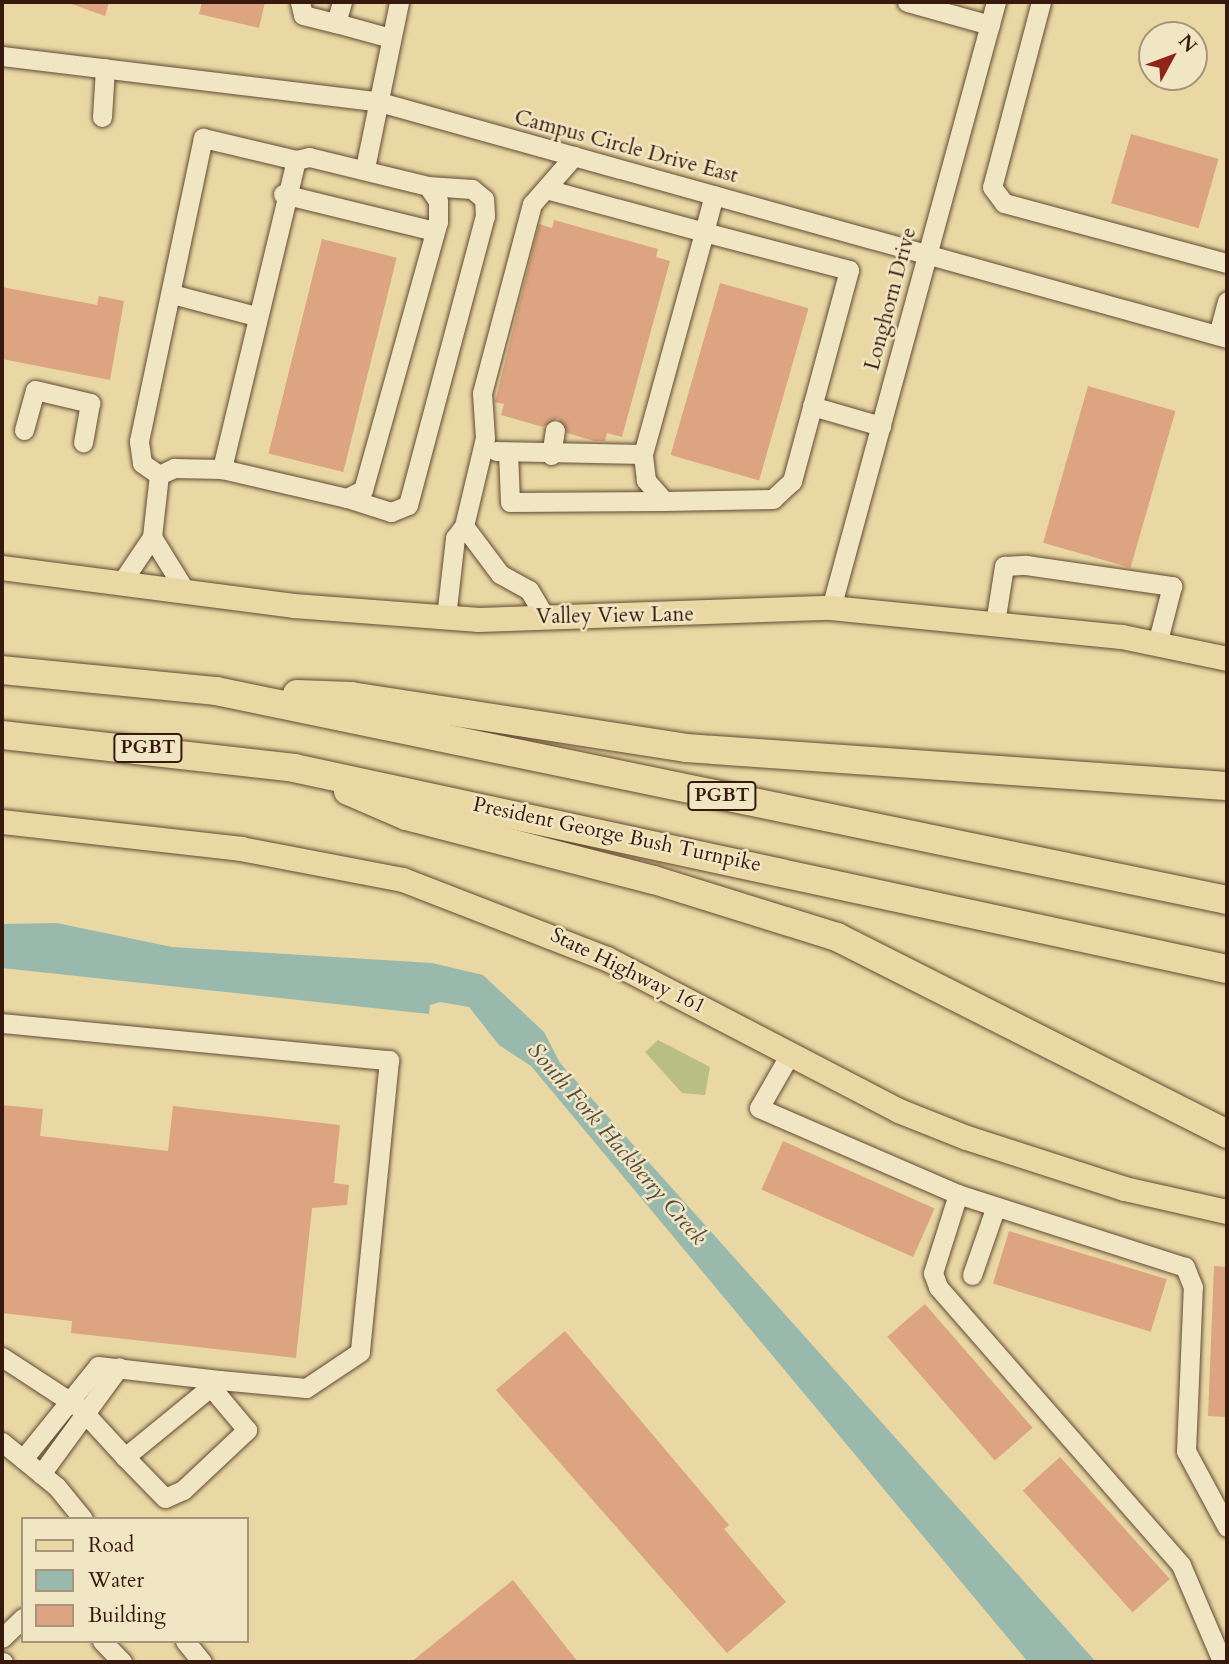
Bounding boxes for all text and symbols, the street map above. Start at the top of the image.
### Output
north arrow [1138,21,1208,91]
text: N [1172,29,1203,58]
street label: Campus Circle Drive East [512,105,740,189]
street label: Longhorn Drive [860,225,922,373]
street label: Valley View Lane [536,602,694,630]
road number: PGBT [113,733,183,764]
road number: PGBT [687,780,757,811]
street label: President George Bush Turnpike [471,792,763,878]
street label: State Highway 161 [546,922,710,1020]
water label: South Fork Hackberry Creek [521,1037,713,1251]
legend [21,1517,248,1643]
text: Road [88,1531,134,1560]
text: Water [88,1566,144,1595]
text: Building [88,1601,166,1630]

